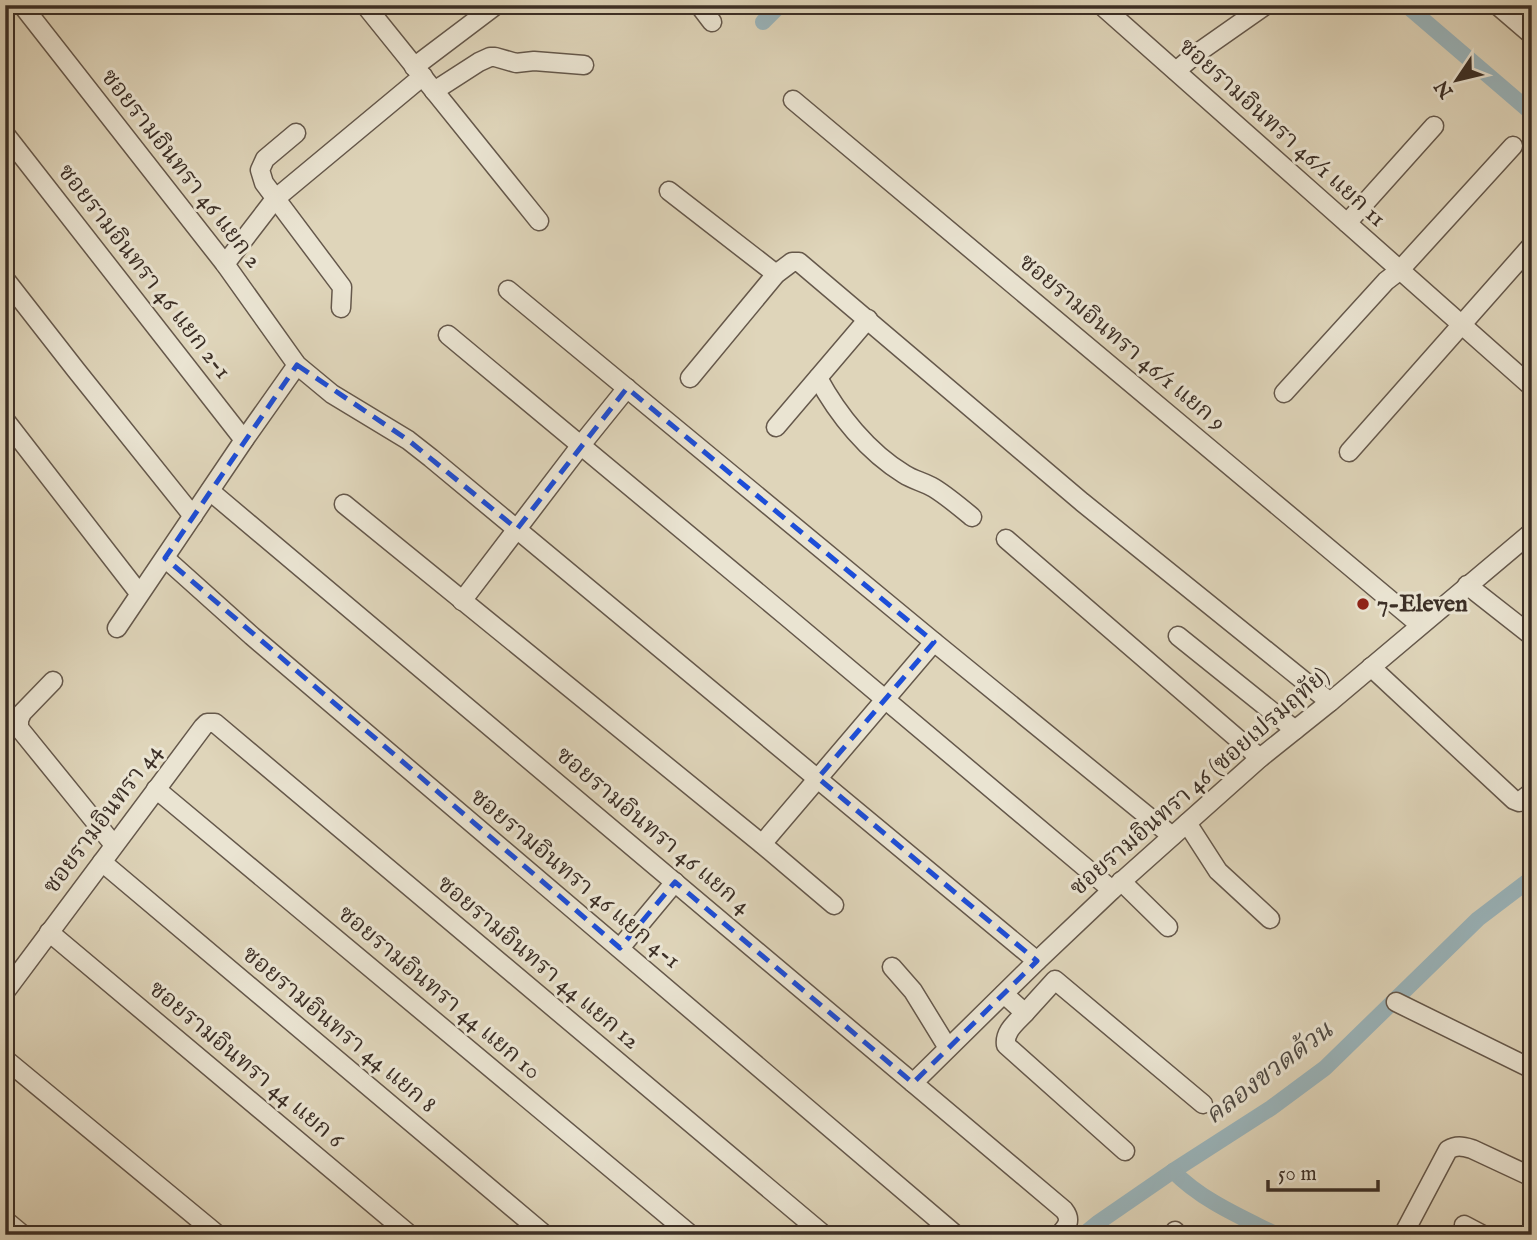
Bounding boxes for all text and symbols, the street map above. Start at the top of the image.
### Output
street label: ซอยรามอินทรา 46/1 แยก 11 [1172,32,1392,234]
north arrow [1422,46,1492,116]
street label: ซอยรามอินทรา 46 แยก 2 [93,63,269,275]
text: N [1430,75,1460,103]
street label: ซอยรามอินทรา 46 แยก 2-1 [50,158,238,386]
street label: ซอยรามอินทรา 46/1 แยก 9 [1012,247,1232,439]
place label: 7-Eleven [1377,589,1468,620]
marker: 7-Eleven [1355,596,1371,612]
street label: ซอยรามอินทรา 46 (ซอยเปรมฤทัย) [1064,661,1336,903]
street label: ซอยรามอินทรา 44 [36,738,170,900]
street label: ซอยรามอินทรา 46 แยก 4 [549,740,757,922]
street label: ซอยรามอินทรา 46 แยก 4-1 [463,782,687,976]
street label: ซอยรามอินทรา 44 แยก 12 [430,869,646,1057]
street label: ซอยรามอินทรา 44 แยก 10 [331,899,547,1087]
street label: ซอยรามอินทรา 44 แยก 8 [235,939,443,1121]
street label: ซอยรามอินทรา 44 แยก 6 [142,974,351,1156]
water label: คลองขวดด้วน [1198,1014,1340,1132]
scale bar [1268,1149,1378,1193]
text: 50 m [1278,1161,1317,1188]

